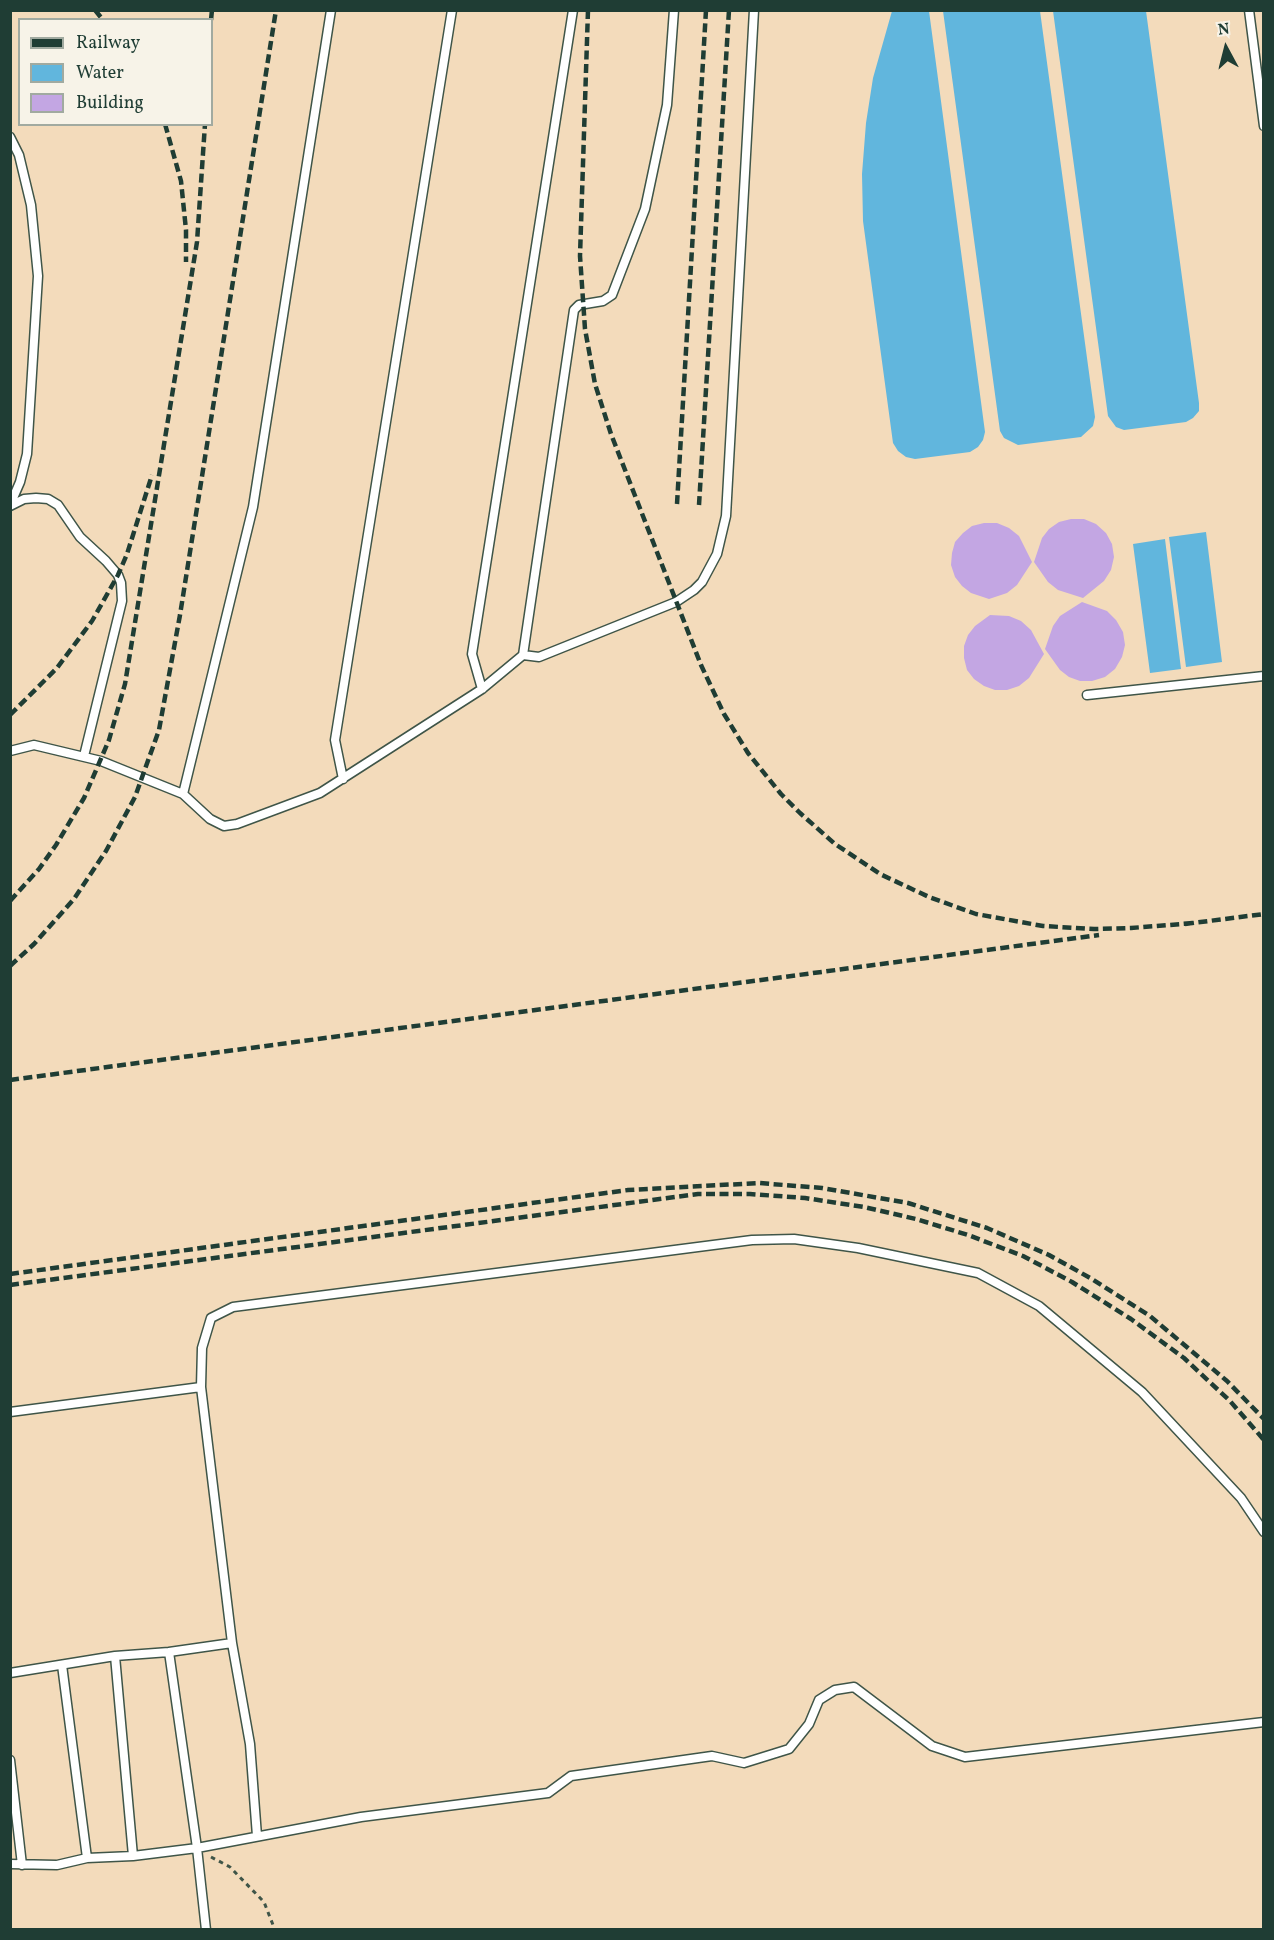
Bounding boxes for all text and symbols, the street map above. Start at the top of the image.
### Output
legend [18,18,213,126]
north arrow [1196,18,1256,78]
text: N [1217,19,1231,42]
text: Railway [76,31,140,56]
text: Water [76,61,124,86]
text: Building [76,91,144,116]

